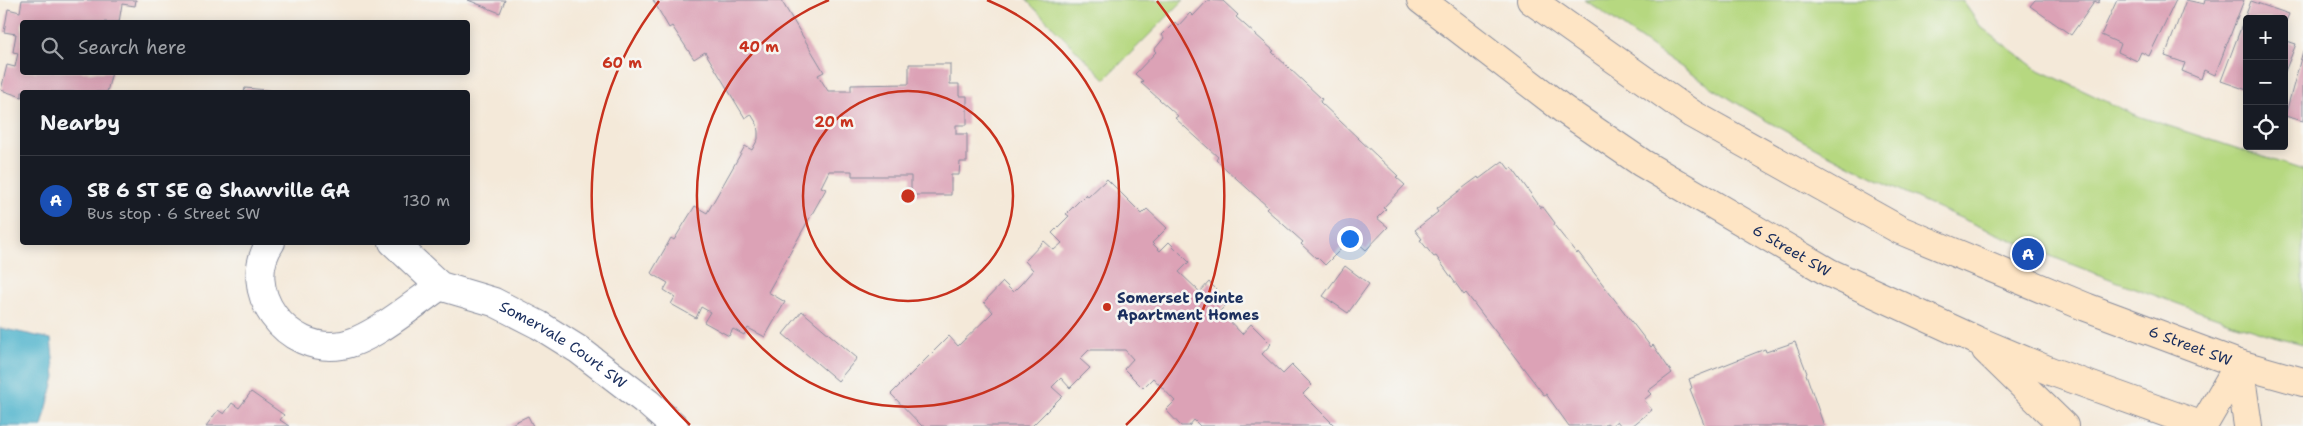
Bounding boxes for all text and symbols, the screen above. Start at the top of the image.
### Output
map controls [2243,15,2288,150]
button: + [2243,15,2288,60]
search box [20,20,470,75]
icon: search [38,34,66,62]
text: Search here [78,35,187,60]
text: 40 m [739,37,779,57]
text: 60 m [602,53,642,73]
button: − [2243,60,2288,105]
button: locate [2243,105,2288,150]
text: Nearby [40,109,120,137]
text: 20 m [814,112,854,132]
text: SB 6 ST SE @ Shawville GA [87,178,350,203]
centre of rings [899,187,917,205]
text: A [50,190,62,211]
text: 130 m [403,190,450,211]
text: Bus stop · 6 Street SW [87,203,260,224]
street label: 6 Street SW [1749,220,1834,281]
your location [1337,226,1363,252]
pin: A [2012,235,2044,273]
place label: Somerset Pointe Apartment Homes [1117,288,1259,325]
street label: Somervale Court SW [496,296,631,393]
marker: Somerset Pointe Apartment Homes [1101,301,1113,313]
street label: 6 Street SW [2146,321,2235,371]

